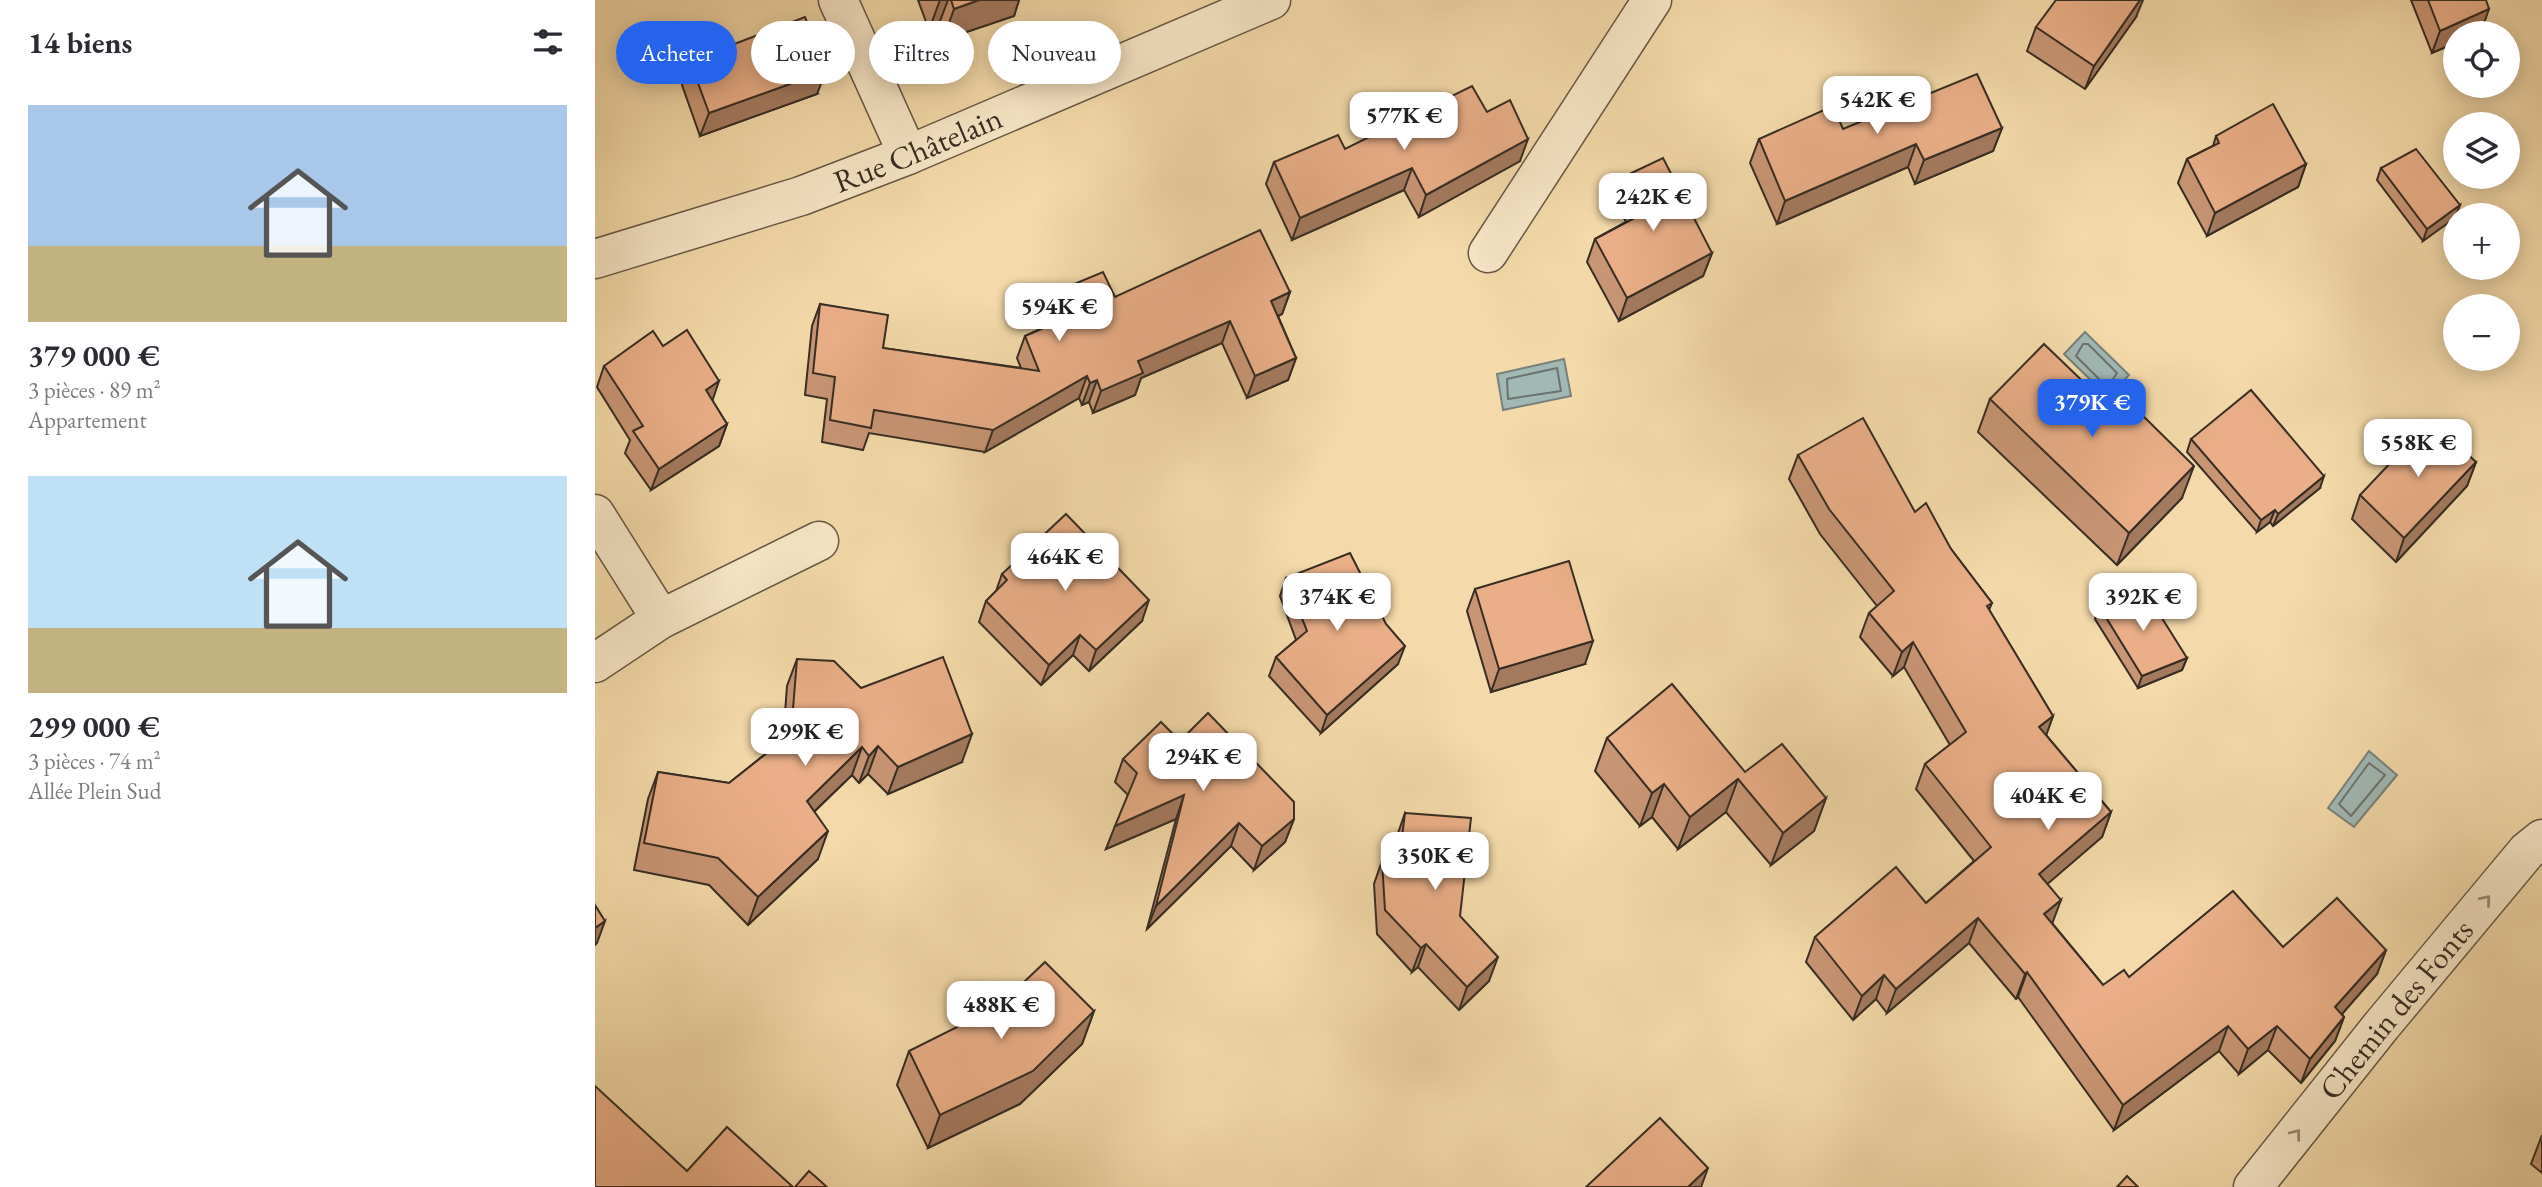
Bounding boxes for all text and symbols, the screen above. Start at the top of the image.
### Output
chip: Acheter [616,21,737,84]
chip: Louer [751,21,855,84]
chip: Filtres [869,21,974,84]
chip: Nouveau [988,21,1121,84]
map controls [2443,21,2520,371]
button: locate [2443,21,2520,98]
text: 14 biens [28,23,132,62]
icon: filters [529,23,567,61]
pin: 542K € [1820,76,1934,136]
text: 542K € [1839,84,1915,114]
pin: 577K € [1347,92,1461,152]
street label: Rue Châtelain [827,96,1008,203]
text: 577K € [1366,100,1442,130]
button: layers [2443,112,2520,189]
icon: home [235,150,361,276]
pin: 242K € [1596,174,1710,233]
text: 242K € [1615,181,1691,211]
button: + [2443,203,2520,280]
pin: 594K € [1002,284,1116,343]
text: 594K € [1021,291,1097,321]
button: − [2443,294,2520,371]
text: 379 000 € [28,336,160,375]
text: 3 pièces · 89 m² [28,375,161,405]
pin: 379K € [2035,380,2149,439]
text: 379K € [2054,387,2130,417]
text: Appartement [28,405,147,435]
pin: 558K € [2361,420,2475,479]
text: 558K € [2380,427,2456,457]
icon: home [235,521,361,647]
pin: 464K € [1008,534,1122,593]
text: 464K € [1027,541,1103,571]
pin: 374K € [1280,574,1394,633]
pin: 392K € [2086,574,2200,633]
text: 374K € [1299,581,1375,611]
text: 392K € [2105,581,2181,611]
text: 299 000 € [28,707,160,746]
pin: 299K € [748,708,862,768]
text: 299K € [767,716,843,746]
pin: 294K € [1146,734,1260,793]
text: 294K € [1165,741,1241,771]
text: 3 pièces · 74 m² [28,746,161,776]
pin: 404K € [1991,772,2105,832]
text: Allée Plein Sud [28,776,161,806]
text: 404K € [2010,780,2086,810]
pin: 350K € [1378,832,1492,892]
text: 350K € [1397,840,1473,870]
one-way arrow [2478,896,2490,909]
street label: Chemin des Fonts [2310,910,2483,1108]
pin: 488K € [944,982,1058,1041]
text: 488K € [963,989,1039,1019]
one-way arrow [2287,1129,2300,1141]

